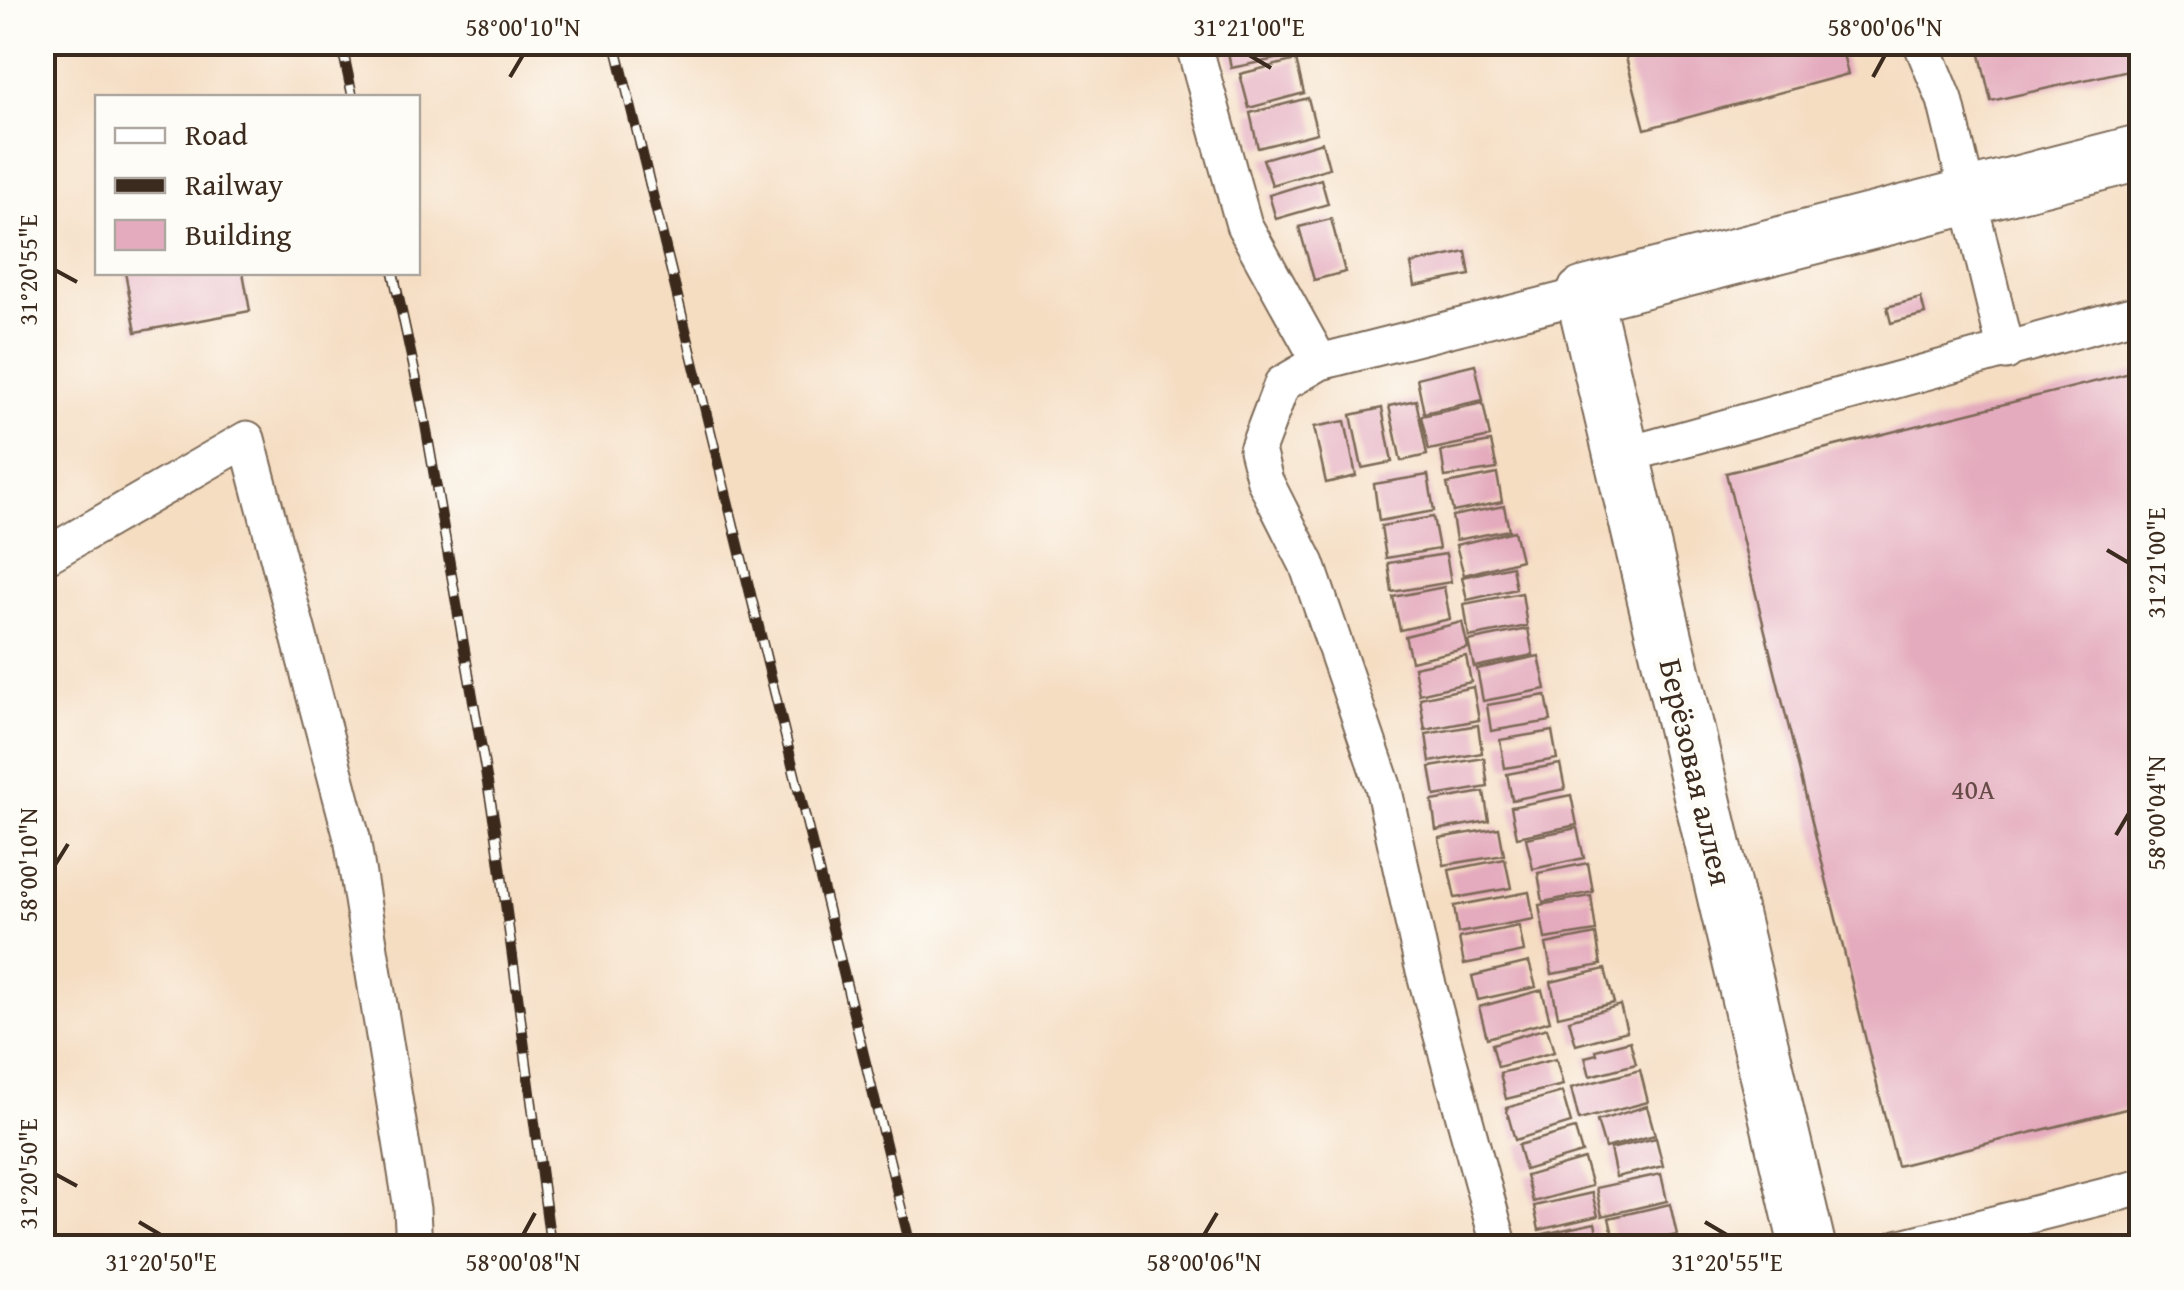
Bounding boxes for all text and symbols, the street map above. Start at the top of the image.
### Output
text: 58°00'10"N [466,9,580,45]
text: 31°21'00"E [1193,9,1305,45]
text: 58°00'06"N [1828,9,1942,45]
legend [95,95,420,275]
text: Road [185,112,248,156]
text: Railway [185,162,283,206]
text: Building [185,212,291,256]
text: 31°20'55"E [10,214,46,326]
text: 31°21'00"E [2138,507,2174,619]
street label: Берёзовая аллея [1648,654,1745,890]
text: 58°00'04"N [2138,756,2174,870]
house number: 40А [1951,768,1995,809]
text: 58°00'10"N [10,808,46,922]
text: 31°20'50"E [10,1118,46,1230]
text: 31°20'50"E [105,1244,217,1280]
text: 58°00'08"N [466,1244,580,1280]
text: 58°00'06"N [1147,1244,1261,1280]
text: 31°20'55"E [1671,1244,1783,1280]

